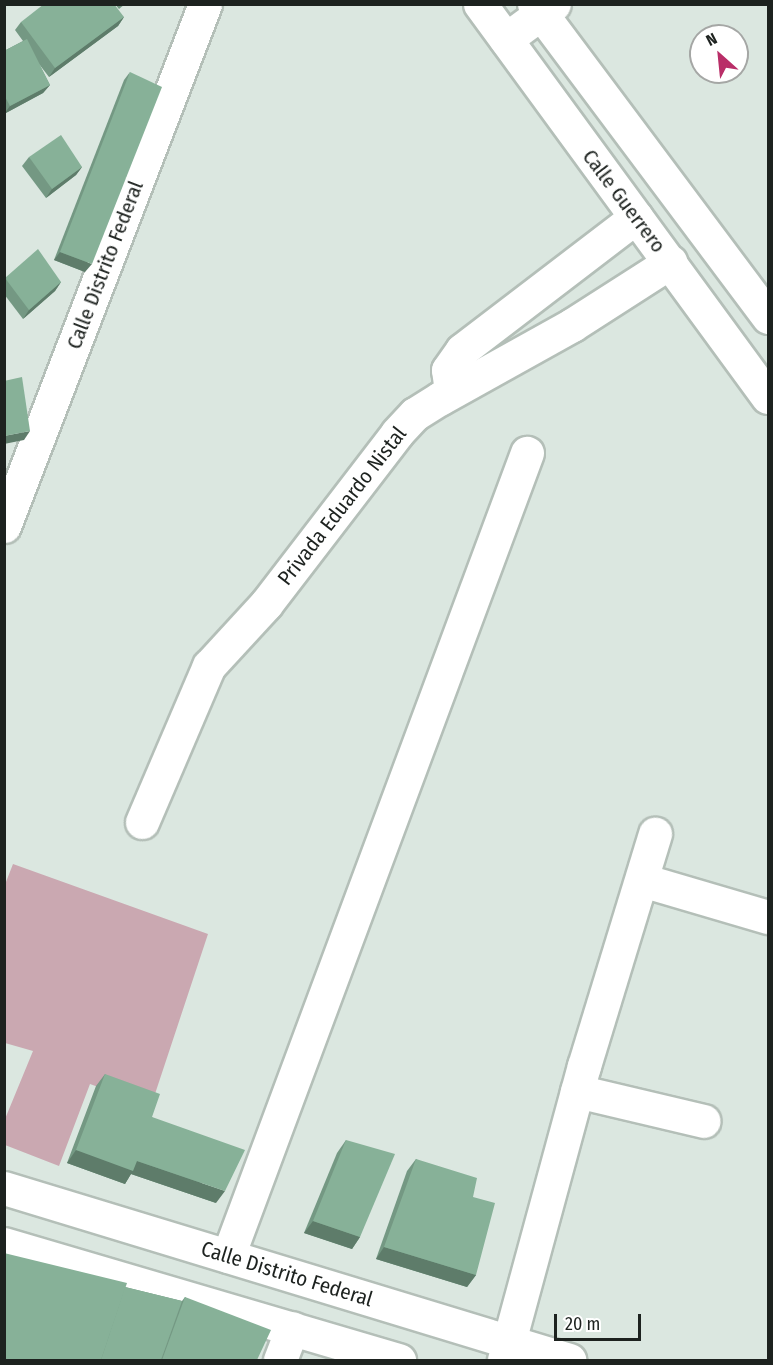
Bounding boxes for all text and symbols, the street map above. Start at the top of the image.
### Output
north arrow [689,24,749,84]
text: N [703,29,720,50]
street label: Calle Guerrero [577,145,671,257]
street label: Calle Distrito Federal [61,177,149,353]
street label: Privada Eduardo Nistal [272,422,412,590]
street label: Calle Distrito Federal [198,1236,376,1312]
scale bar [557,1302,644,1340]
text: 20 m [565,1313,600,1335]

